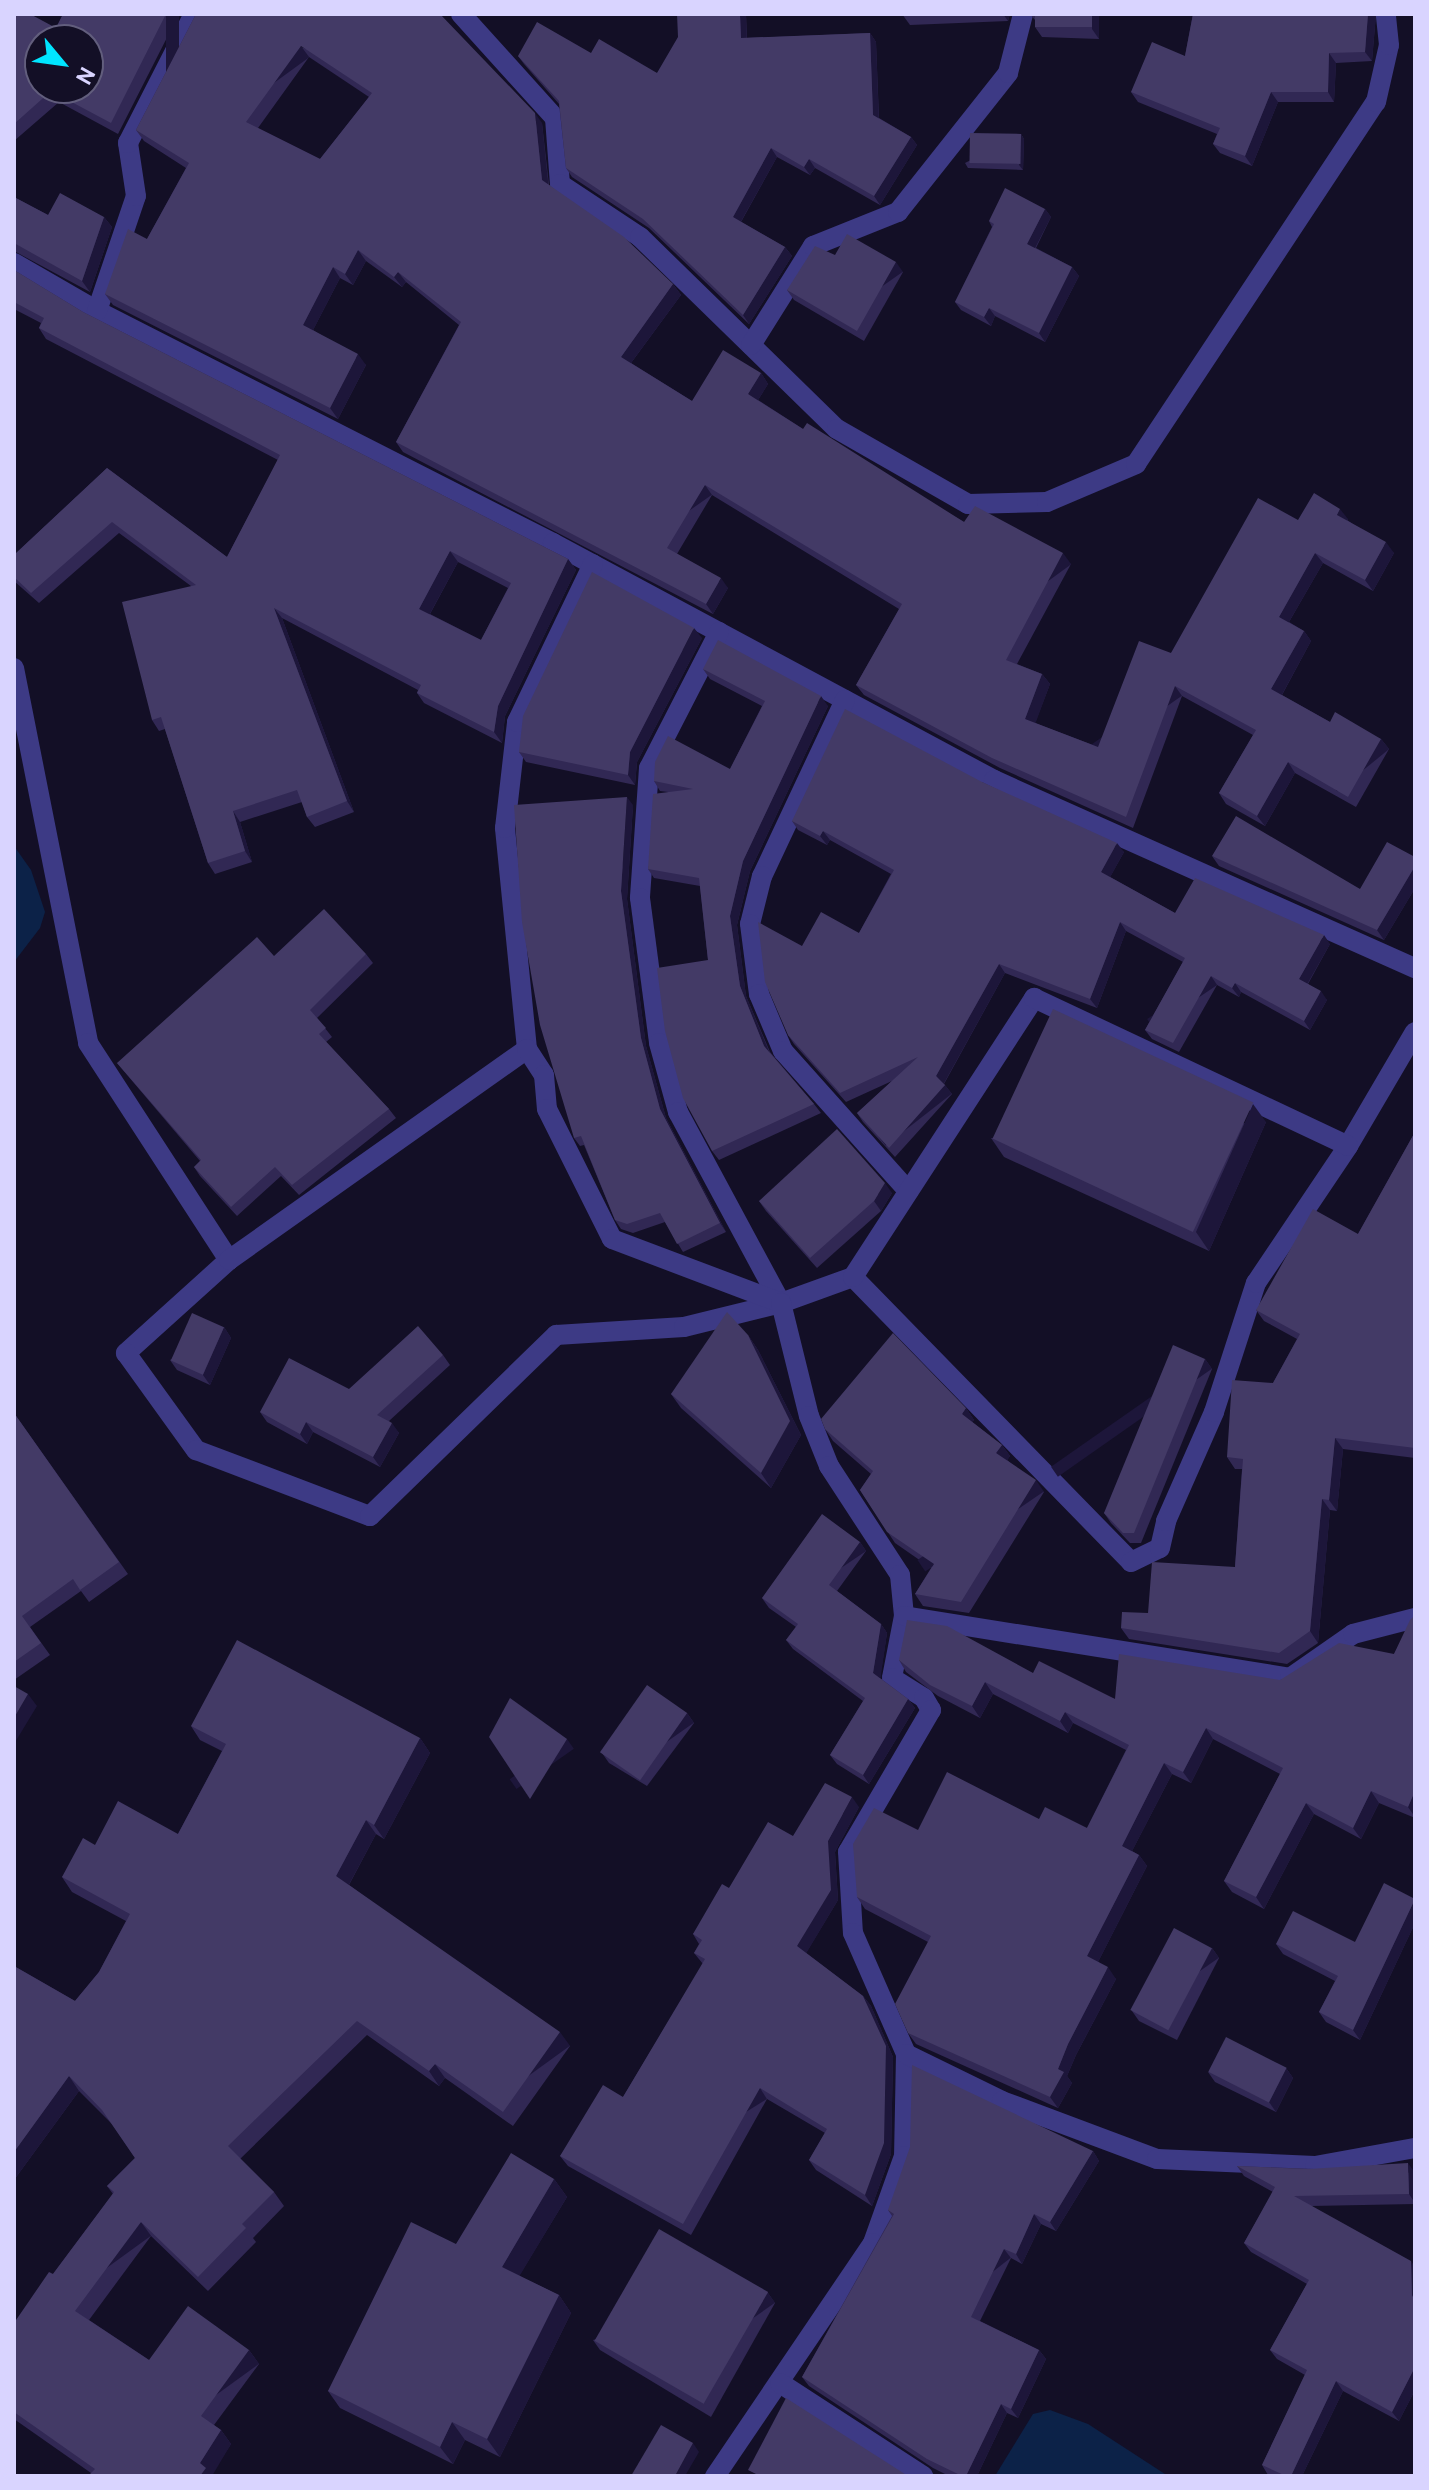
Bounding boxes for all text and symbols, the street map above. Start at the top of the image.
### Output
north arrow [24,24,104,104]
text: N [68,61,99,88]

